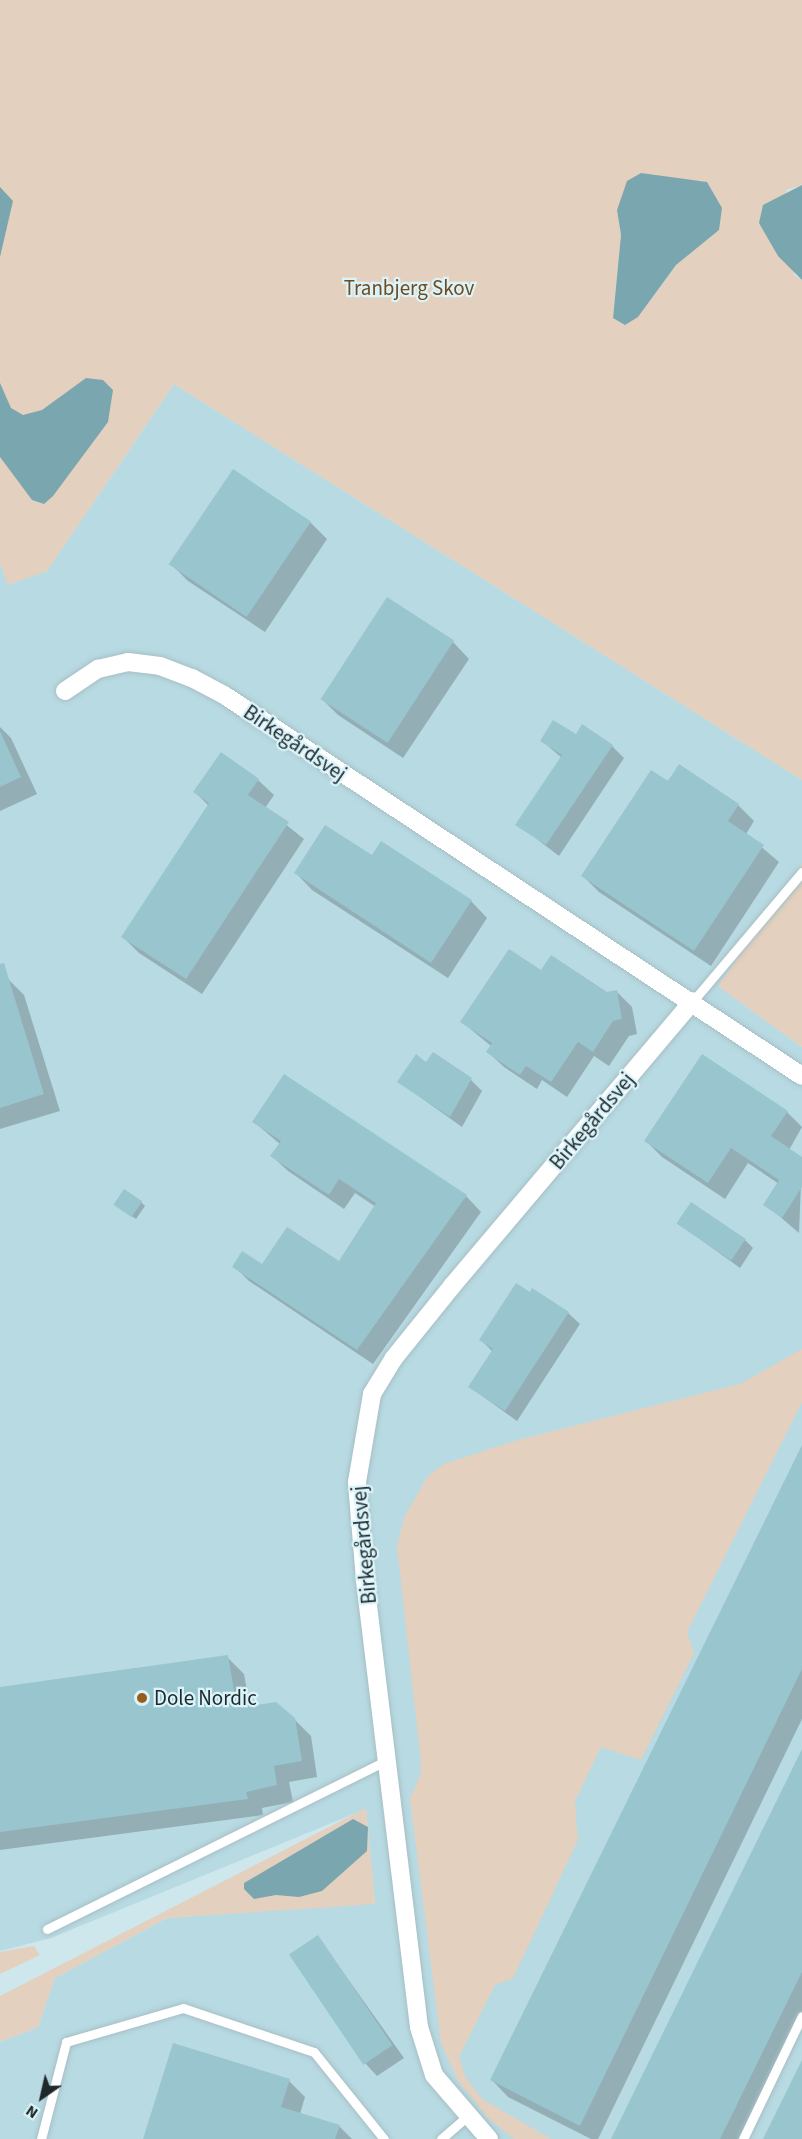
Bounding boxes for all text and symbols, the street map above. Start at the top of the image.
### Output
park label: Tranbjerg Skov [344,275,474,301]
street label: Birkegårdsvej [239,699,351,787]
street label: Birkegårdsvej [544,1067,640,1175]
street label: Birkegårdsvej [346,1485,382,1605]
place label: Dole Nordic [154,1685,257,1711]
marker: Dole Nordic [135,1691,149,1705]
north arrow [12,2067,72,2127]
text: N [21,2100,43,2124]

